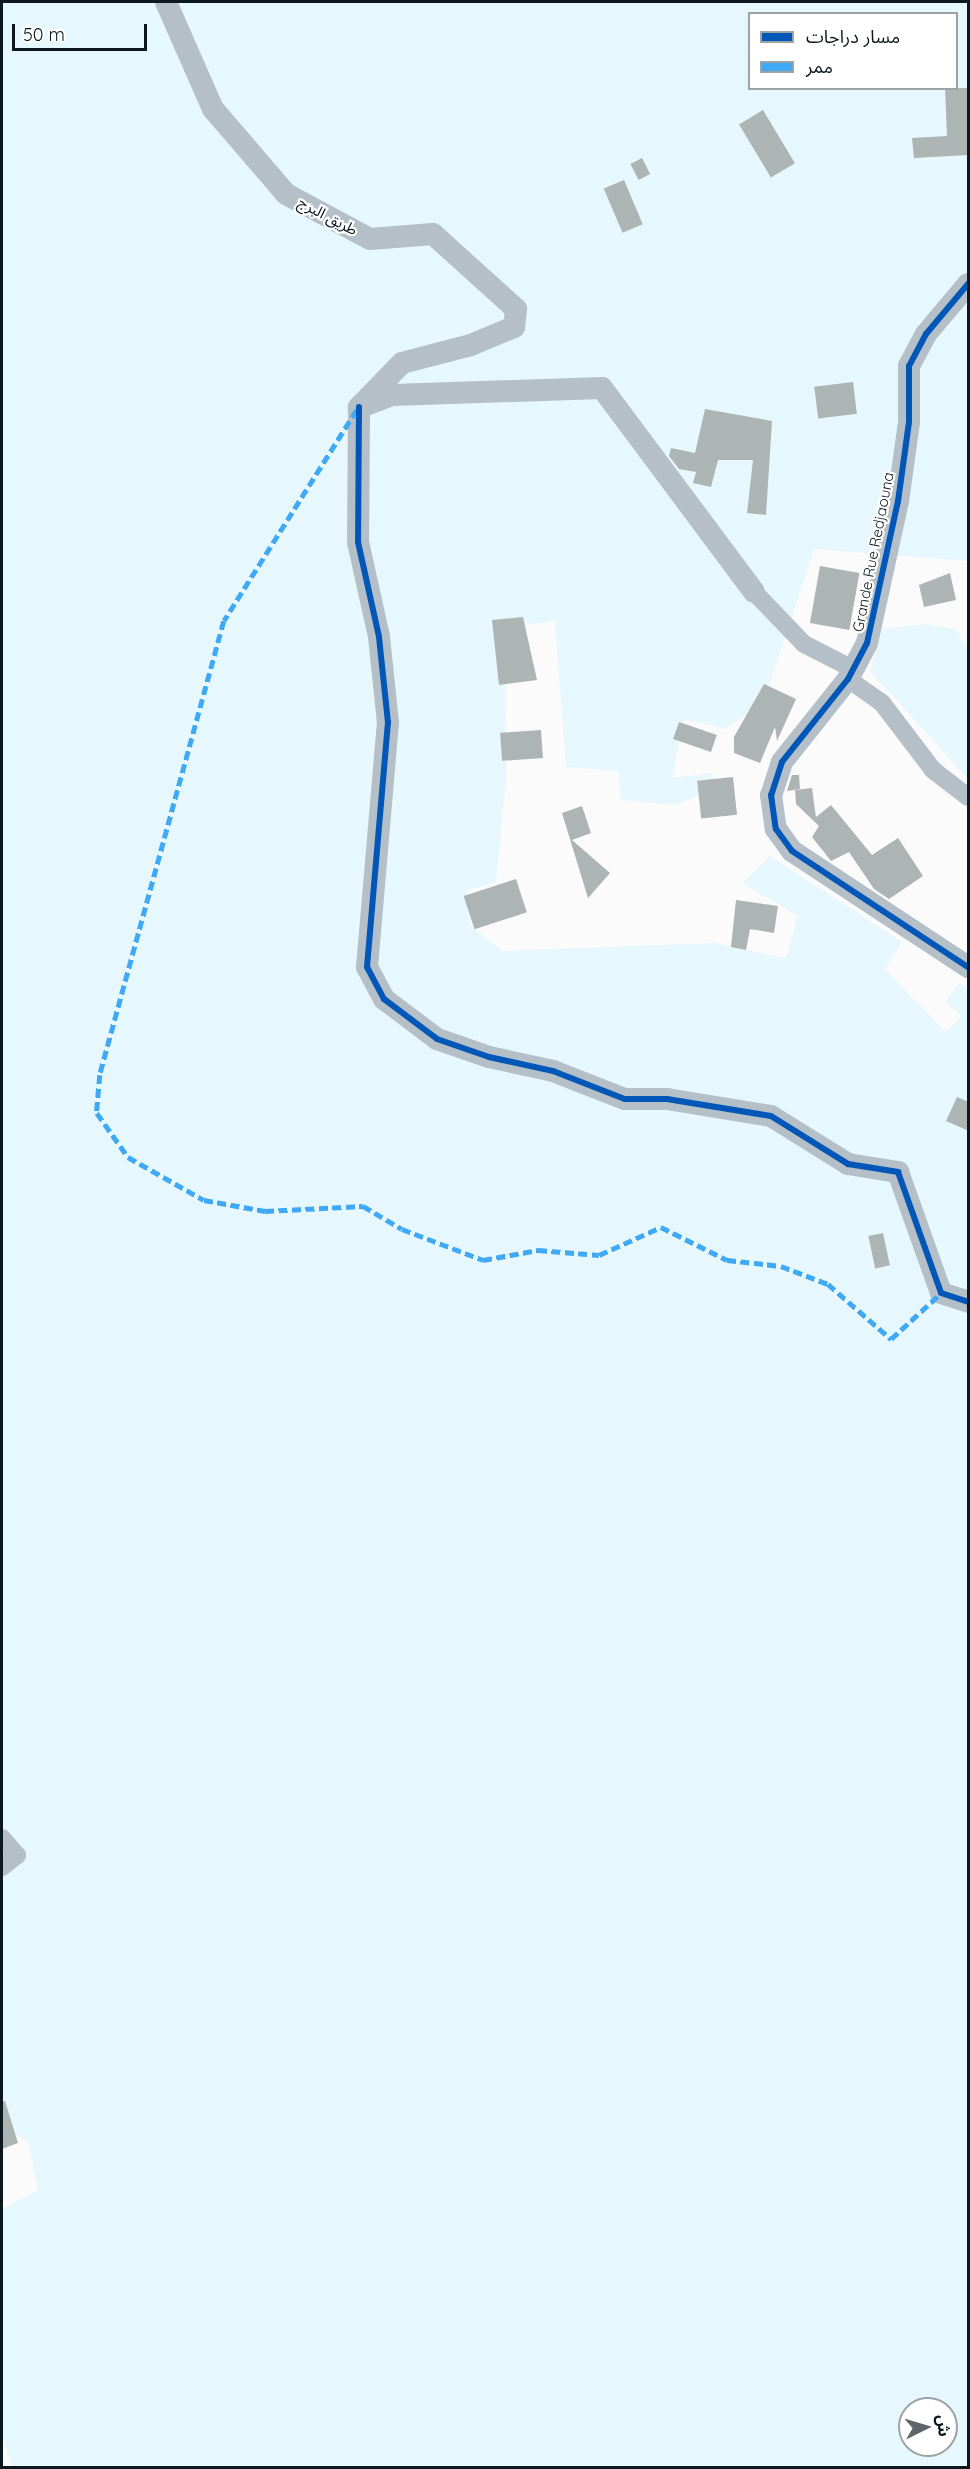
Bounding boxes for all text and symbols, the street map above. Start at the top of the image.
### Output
scale bar [15,12,150,50]
legend [748,12,958,90]
text: 50 m [23,23,65,46]
text: مسار دراجات [806,25,900,48]
text: ممر [806,55,833,78]
street label: طريق البرج [295,193,361,239]
street label: Grande Rue Redjaouna [849,471,897,633]
north arrow [898,2397,958,2457]
text: ش [933,2414,955,2437]

